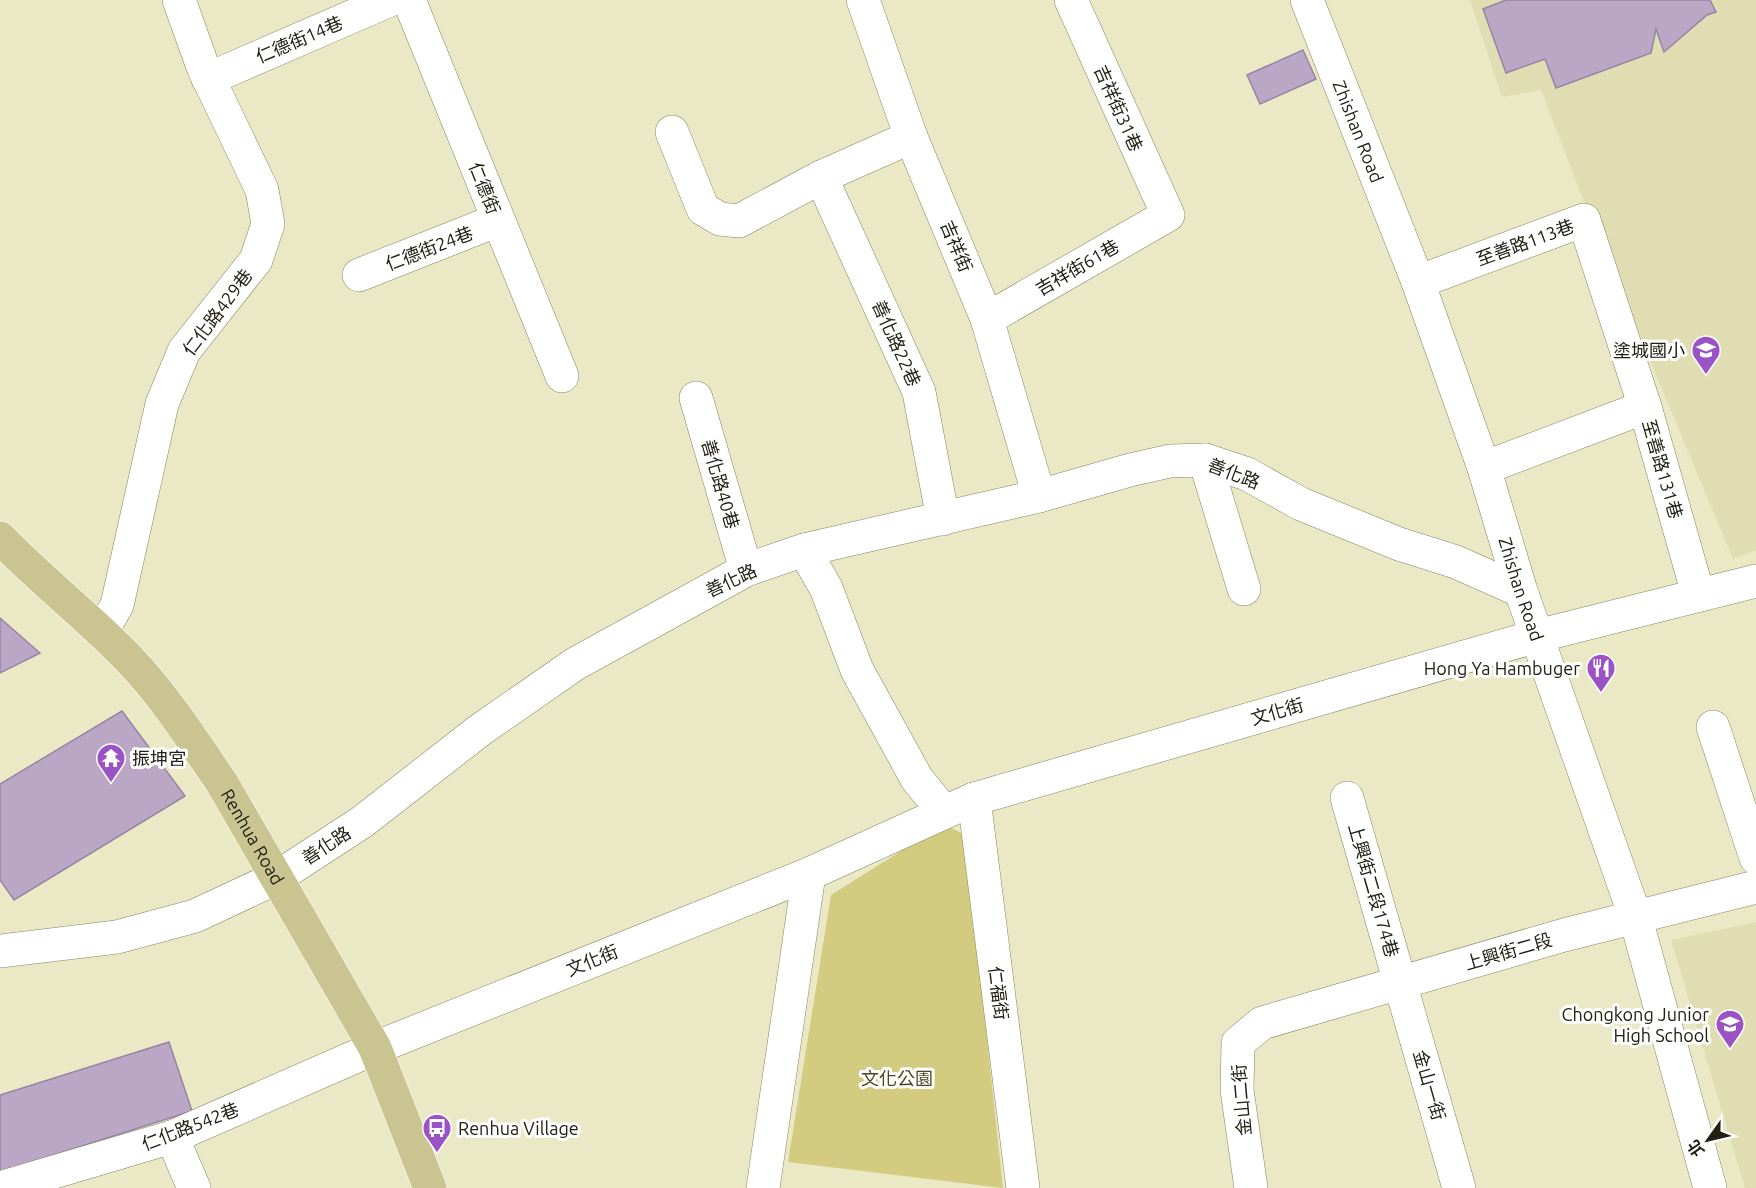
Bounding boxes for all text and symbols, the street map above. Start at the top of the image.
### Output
street label: 仁德街14巷 [253,12,345,66]
street label: 吉祥街31巷 [1091,62,1147,154]
street label: Zhishan Road [1330,77,1388,185]
street label: 仁德街 [466,159,504,217]
street label: 至善路113巷 [1473,215,1577,269]
street label: 吉祥街 [937,217,977,275]
street label: 仁德街24巷 [382,222,476,274]
street label: 吉祥街61巷 [1032,235,1122,299]
street label: 仁化路429巷 [178,265,256,359]
street label: 善化路22巷 [869,297,925,389]
school or university icon: 塗城國小 [1690,334,1722,376]
place label: 塗城國小 [1613,340,1685,360]
street label: 至善路131巷 [1639,417,1687,521]
street label: 善化路40巷 [699,437,743,531]
street label: 善化路 [1205,454,1263,492]
street label: Zhishan Road [1495,535,1548,644]
street label: 善化路 [702,560,760,600]
restaurant icon: Hong Ya Hambuger [1585,652,1617,694]
place label: Hong Ya Hambuger [1424,658,1580,678]
street label: 文化街 [1248,694,1306,728]
temple icon: 振坤宮 [95,742,127,784]
place label: 振坤宮 [132,748,186,768]
street label: Renhua Road [218,785,288,888]
street label: 上興街二段174巷 [1345,821,1403,959]
street label: 善化路 [298,822,354,868]
street label: 上興街二段 [1462,929,1554,973]
street label: 文化街 [563,941,621,979]
street label: 仁福街 [986,965,1012,1021]
place label: Chongkong Junior High School [1561,1004,1709,1045]
school or university icon: Chongkong Junior High School [1714,1008,1746,1050]
street label: 金山一街 [1410,1048,1450,1122]
street label: 金山二街 [1228,1063,1254,1137]
park label: 文化公園 [861,1068,933,1088]
street label: 仁化路542巷 [139,1098,241,1154]
north arrow [1678,1110,1738,1170]
bus stop icon: Renhua Village [421,1112,453,1154]
place label: Renhua Village [458,1118,579,1138]
text: 北 [1684,1137,1708,1160]

